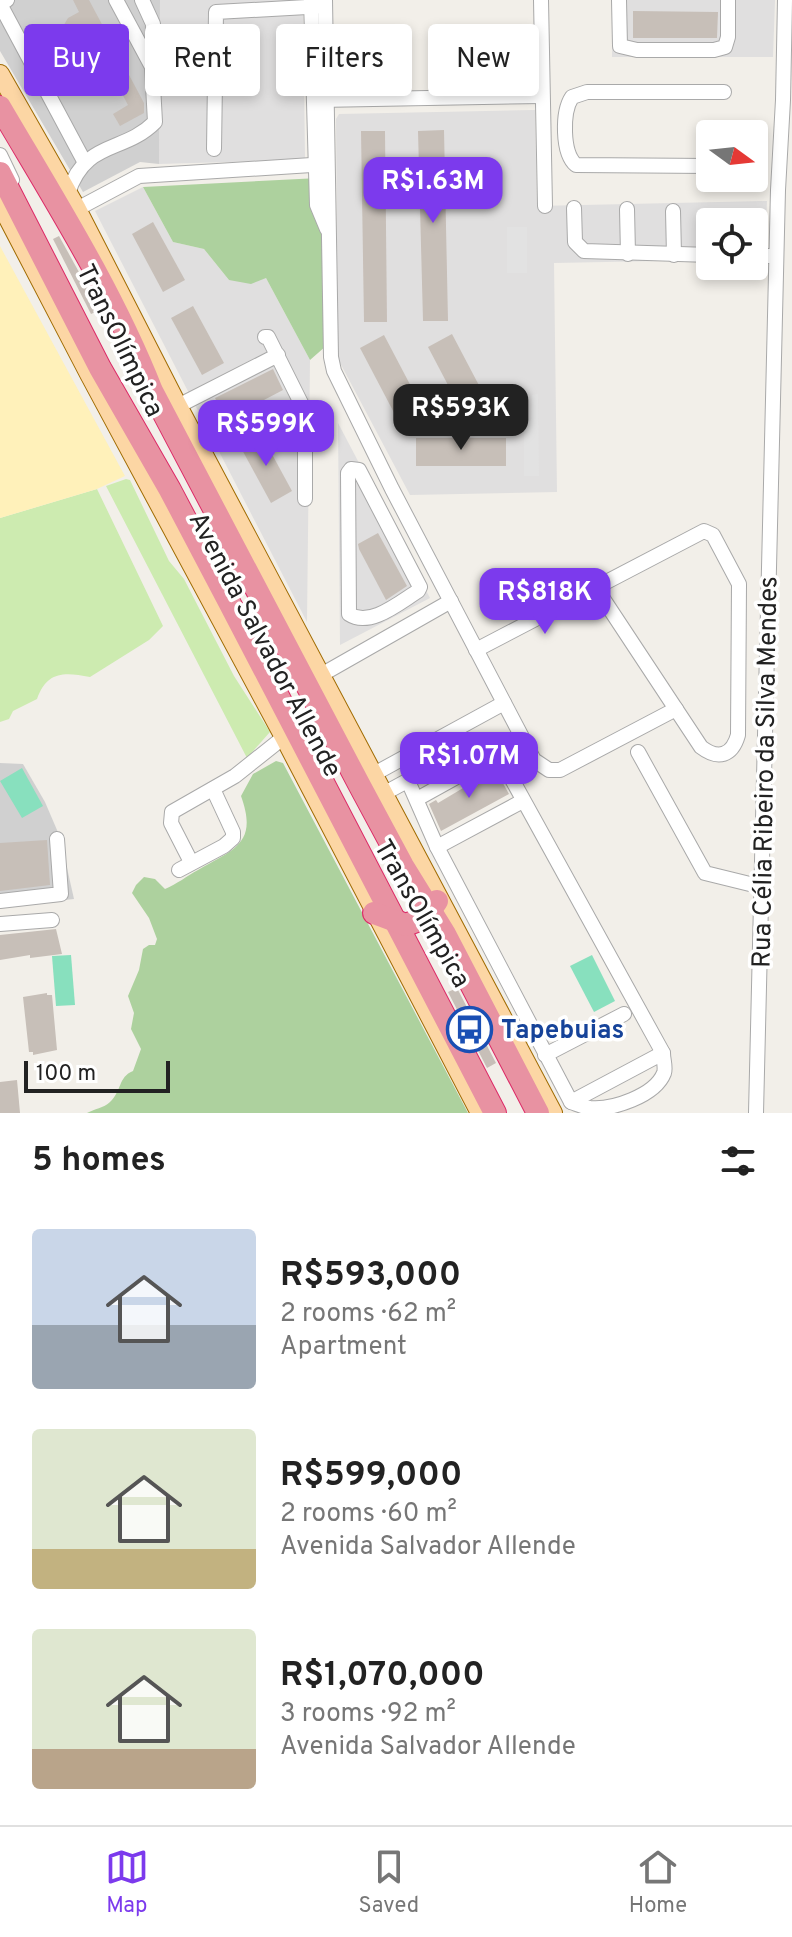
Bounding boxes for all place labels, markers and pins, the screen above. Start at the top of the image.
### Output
pin: R$1.63M [359,157,507,225]
pin: R$593K [396,384,526,452]
pin: R$599K [201,400,331,468]
pin: R$818K [480,568,610,636]
pin: R$1.07M [395,732,543,800]
bus stop icon: Tapebuias [446,1005,494,1053]
place label: Tapebuias [501,1015,624,1048]

